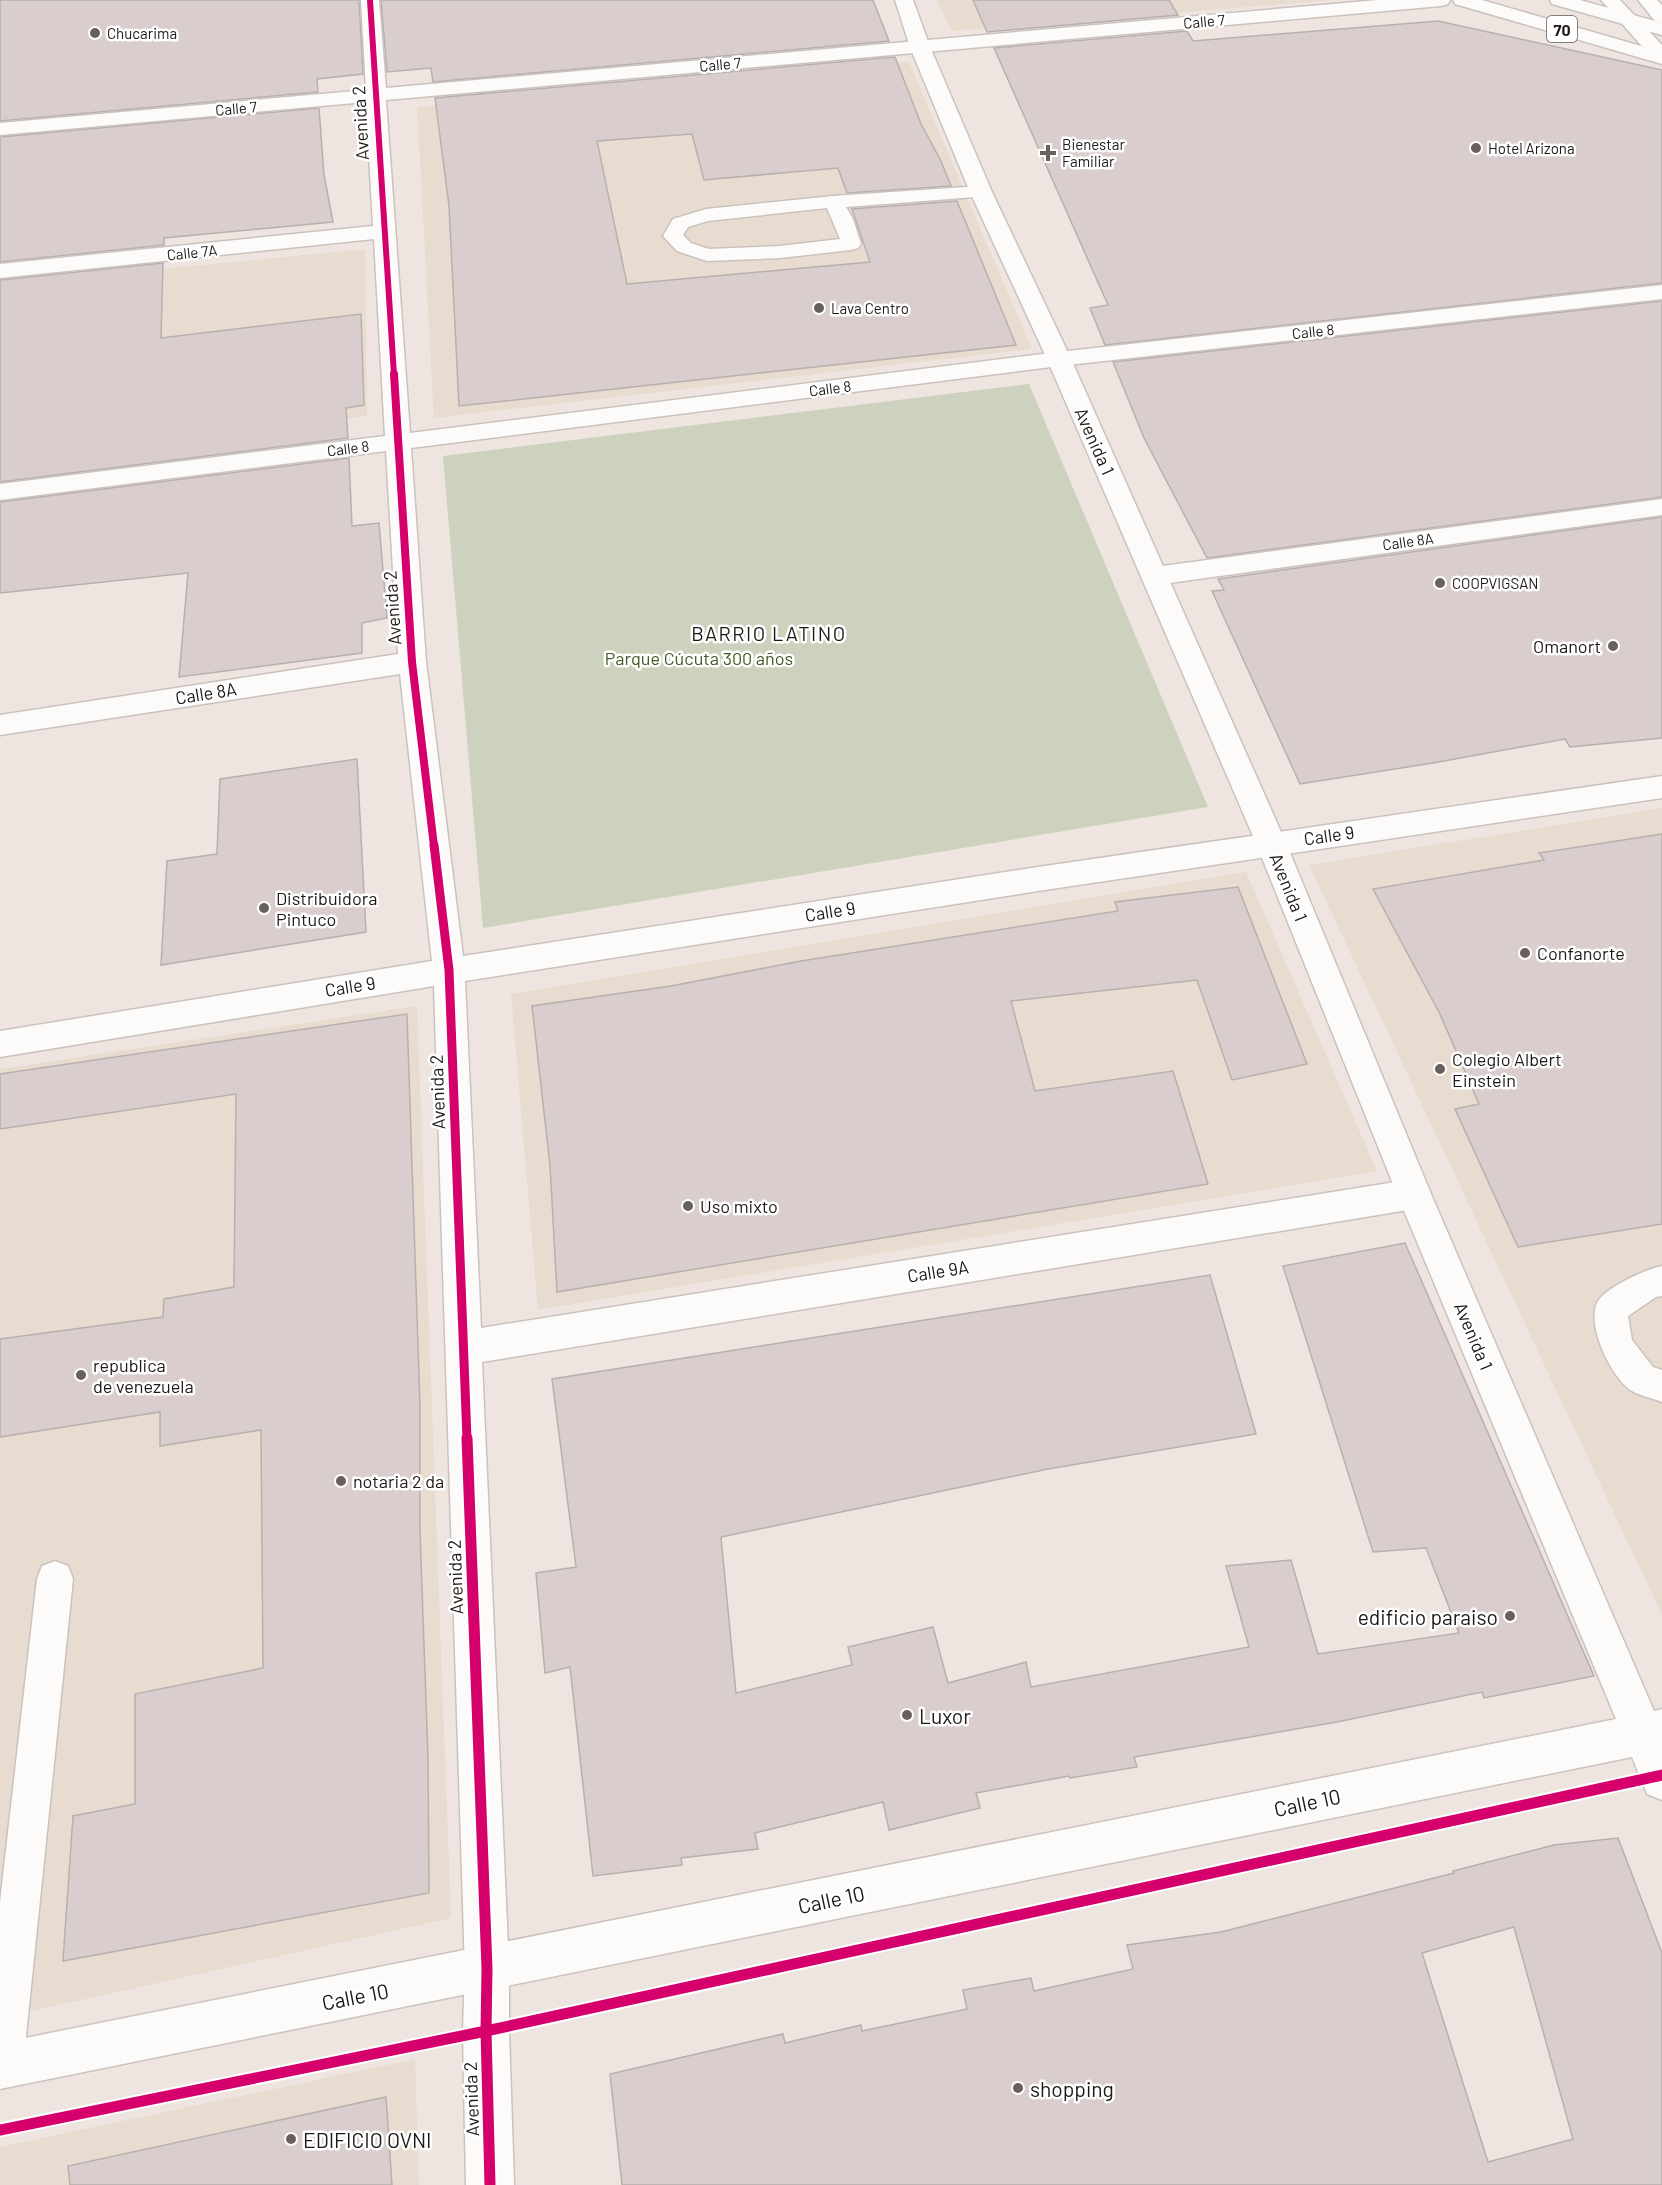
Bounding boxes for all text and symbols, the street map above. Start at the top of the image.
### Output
street label: Calle 7 [1182,10,1226,32]
road number: 70 [1547,16,1577,42]
place label: Chucarima [107,24,177,42]
marker: Chucarima [88,26,102,40]
street label: Calle 7 [698,53,742,75]
street label: Avenida 2 [347,85,373,161]
street label: Calle 7 [214,97,258,119]
place label: Bienestar Familiar [1062,135,1125,170]
place label: Hotel Arizona [1488,139,1575,157]
marker: Hotel Arizona [1469,141,1483,155]
marker: Bienestar Familiar [1039,144,1057,162]
street label: Calle 7A [166,240,218,264]
place label: Lava Centro [831,299,909,317]
marker: Lava Centro [812,301,826,315]
street label: Calle 8 [1291,320,1335,342]
street label: Calle 8 [808,376,852,400]
street label: Avenida 1 [1070,404,1120,478]
street label: Calle 8 [326,436,370,460]
street label: Calle 8A [1381,529,1435,553]
street label: Avenida 2 [378,570,406,646]
place label: COOPVIGSAN [1452,574,1538,592]
marker: COOPVIGSAN [1433,576,1447,590]
district label: BARRIO LATINO [691,621,847,645]
place label: Omanort [1533,635,1601,657]
marker: Omanort [1606,639,1620,653]
park label: Parque Cúcuta 300 años [605,647,793,669]
street label: Calle 8A [174,677,238,709]
street label: Calle 9 [1302,821,1356,849]
street label: Avenida 1 [1265,850,1313,924]
place label: Distribuidora Pintuco [276,887,377,930]
street label: Calle 9 [803,896,857,926]
marker: Distribuidora Pintuco [257,901,271,915]
place label: Confanorte [1537,942,1625,964]
marker: Confanorte [1518,946,1532,960]
street label: Calle 9 [323,971,377,1001]
place label: Colegio Albert Einstein [1452,1048,1562,1091]
street label: Avenida 2 [425,1054,449,1130]
marker: Colegio Albert Einstein [1433,1062,1447,1076]
place label: Uso mixto [700,1195,778,1217]
marker: Uso mixto [681,1199,695,1213]
street label: Calle 9A [906,1255,970,1287]
street label: Avenida 1 [1450,1299,1498,1373]
place label: republica de venezuela [93,1354,194,1397]
marker: republica de venezuela [74,1368,88,1382]
place label: notaria 2 da [353,1470,444,1492]
marker: notaria 2 da [334,1474,348,1488]
street label: Avenida 2 [443,1539,467,1615]
place label: edificio paraiso [1358,1604,1498,1629]
marker: edificio paraiso [1503,1609,1517,1623]
place label: Luxor [919,1703,971,1728]
marker: Luxor [900,1708,914,1722]
street label: Calle 10 [1271,1783,1343,1821]
street label: Calle 10 [795,1880,867,1918]
street label: Calle 10 [319,1977,391,2015]
street label: Avenida 2 [459,2061,483,2137]
place label: shopping [1030,2076,1114,2101]
marker: shopping [1011,2081,1025,2095]
place label: EDIFICIO OVNI [303,2127,432,2152]
marker: EDIFICIO OVNI [284,2132,298,2146]

